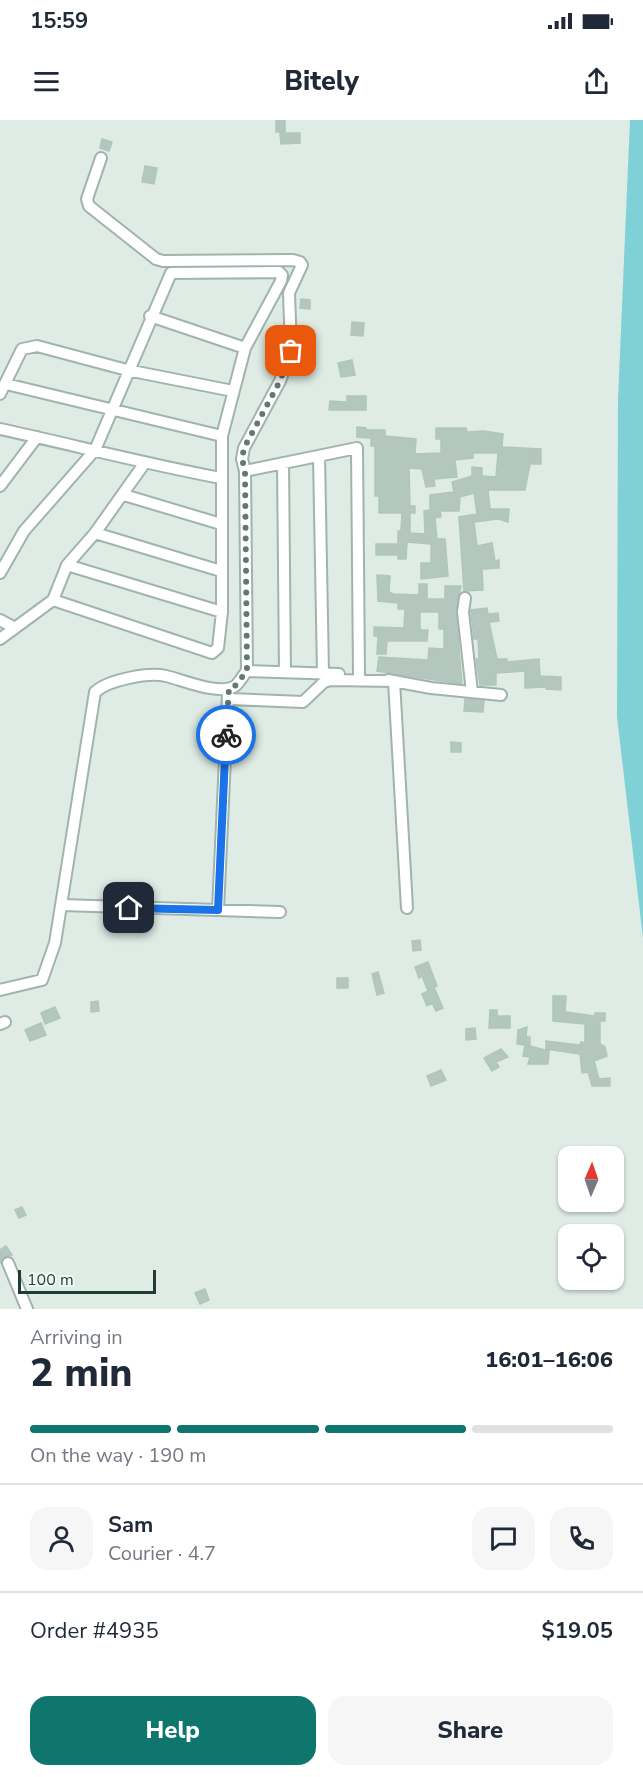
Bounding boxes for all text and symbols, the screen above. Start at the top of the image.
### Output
text: 15:59 [30,6,88,36]
text: Bitely [284,63,359,100]
icon: menu [30,65,63,98]
icon: share [580,65,613,98]
pin [265,325,316,376]
icon: bag [274,334,307,367]
courier [196,705,256,765]
icon: bike [210,719,243,752]
pin [103,882,154,933]
icon: home [112,891,145,924]
north arrow [558,1146,624,1212]
map controls [558,1146,624,1290]
button: locate [558,1224,624,1290]
scale bar [18,1267,156,1294]
text: 100 m [27,1269,74,1291]
text: Arriving in [30,1324,123,1351]
text: 16:01–16:06 [485,1345,613,1375]
text: 2 min [30,1347,133,1400]
text: On the way · 190 m [30,1442,206,1469]
button: person [30,1507,93,1570]
button: chat [472,1507,535,1570]
button: phone [550,1507,613,1570]
text: Sam [108,1510,153,1540]
text: Courier · 4.7 [108,1540,216,1567]
text: Order #4935 [30,1616,159,1646]
text: $19.05 [542,1616,613,1646]
button: Help [30,1696,316,1765]
button: Share [328,1696,613,1765]

